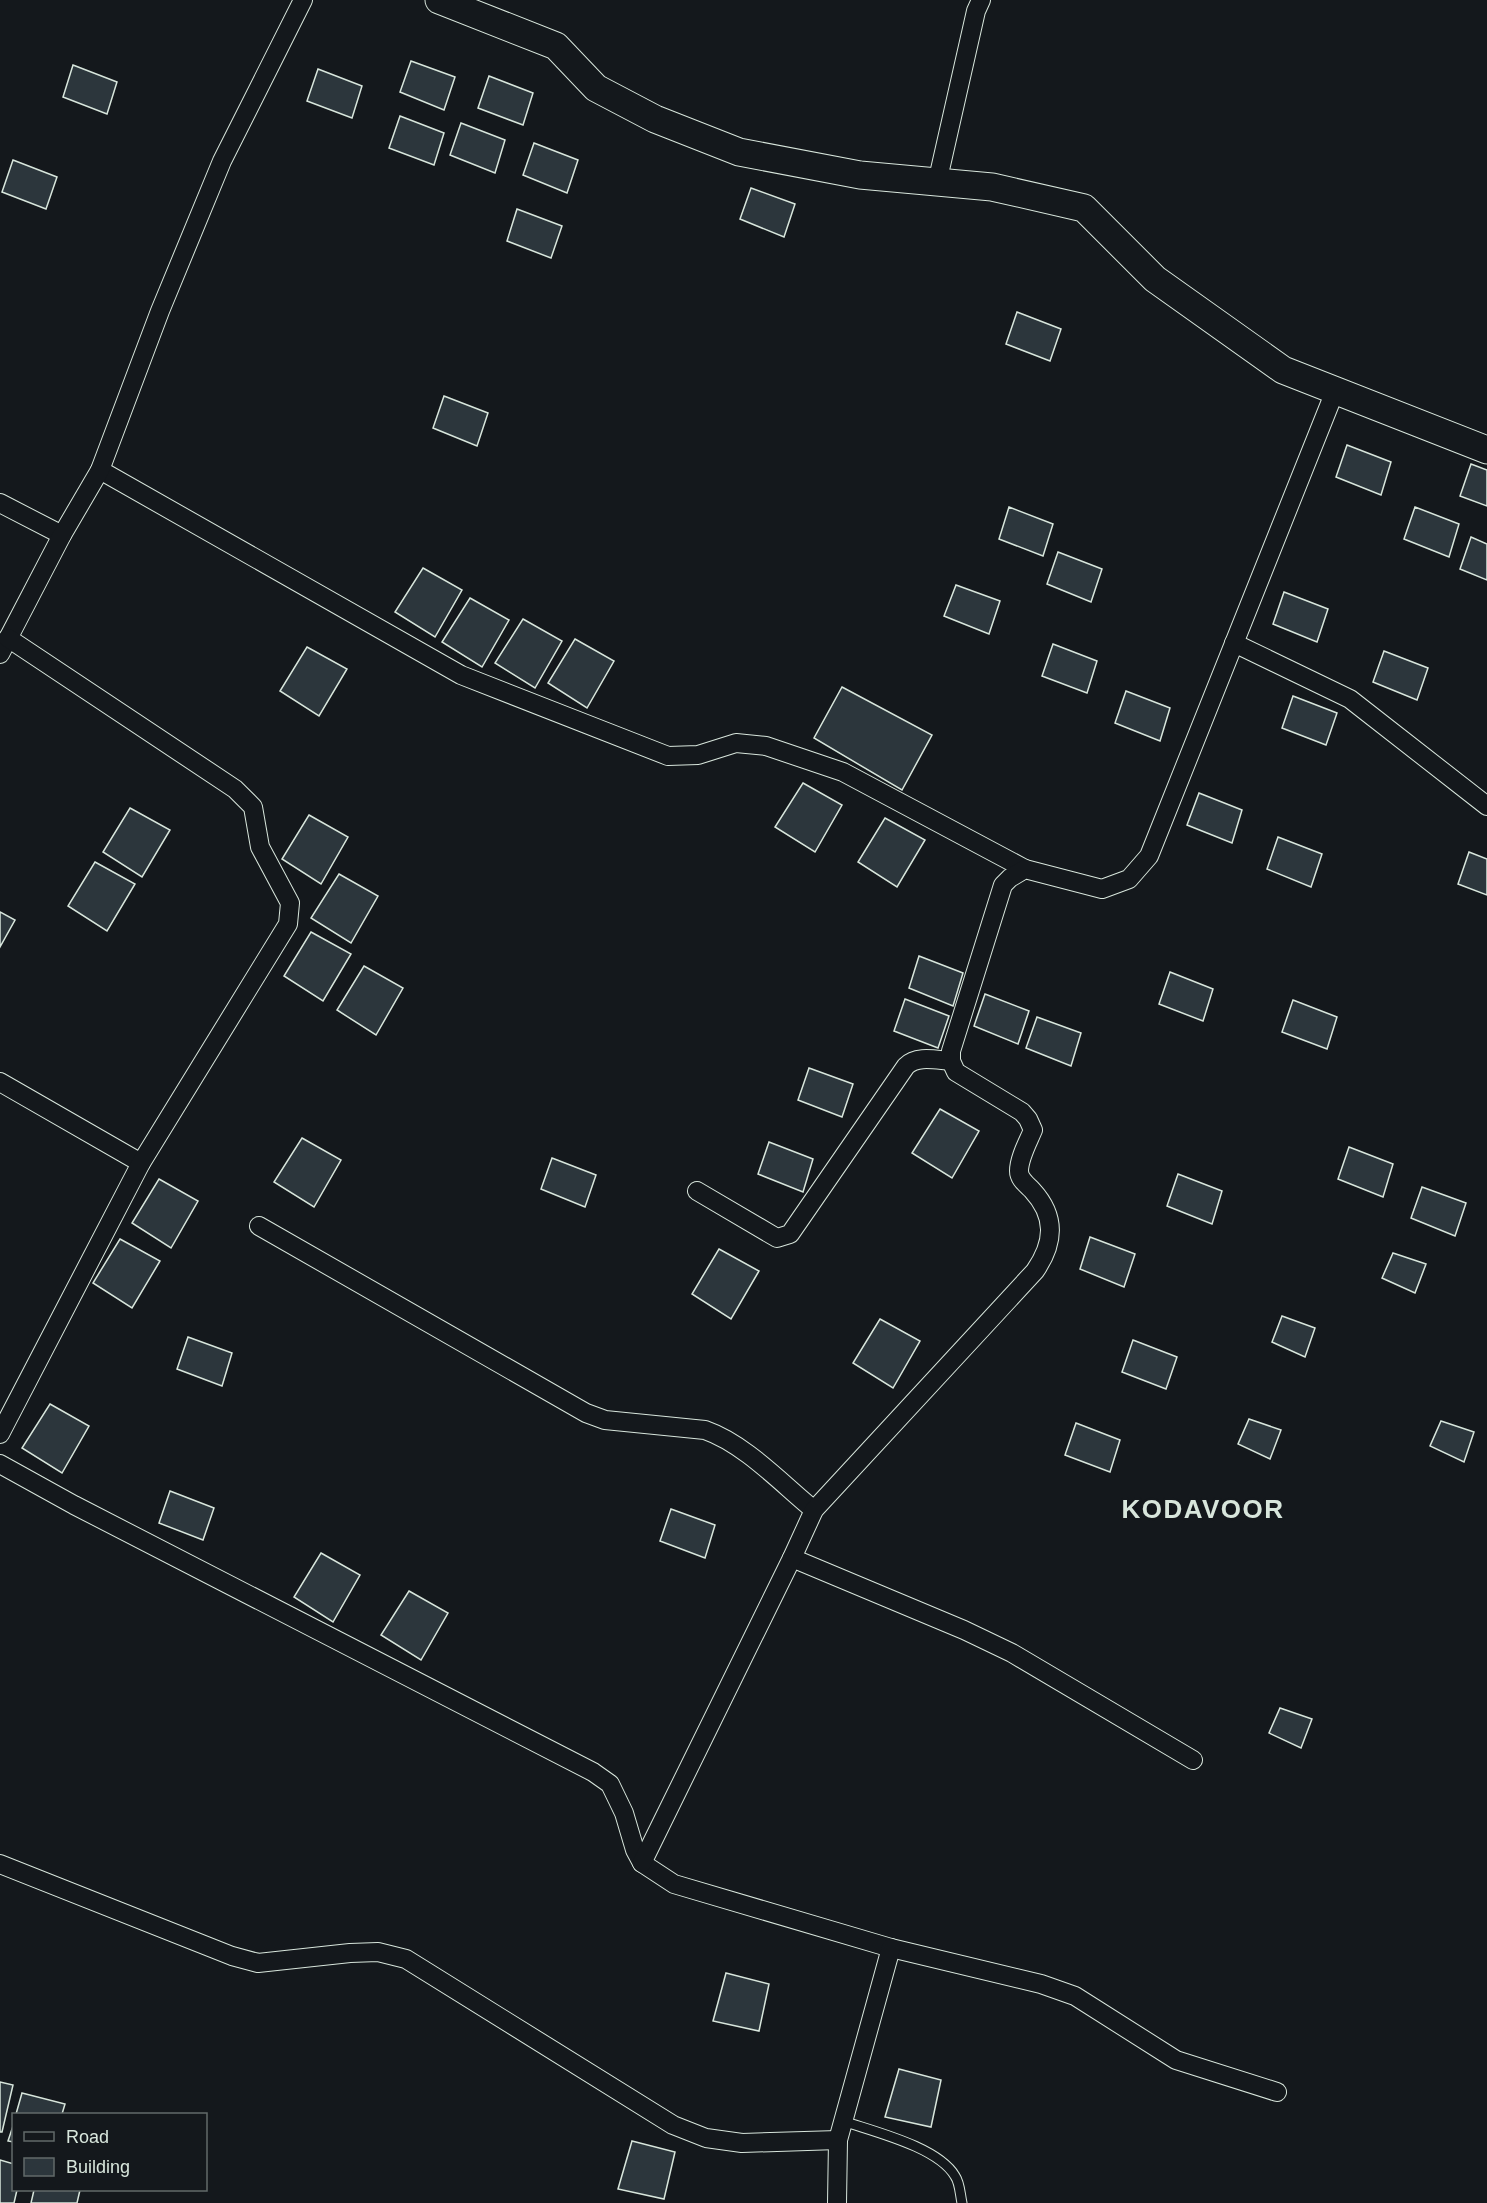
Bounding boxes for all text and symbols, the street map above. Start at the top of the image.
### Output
district label: KODAVOOR [1121,1494,1285,1524]
legend [12,2113,207,2191]
text: Road [66,2127,109,2147]
text: Building [66,2157,130,2177]

